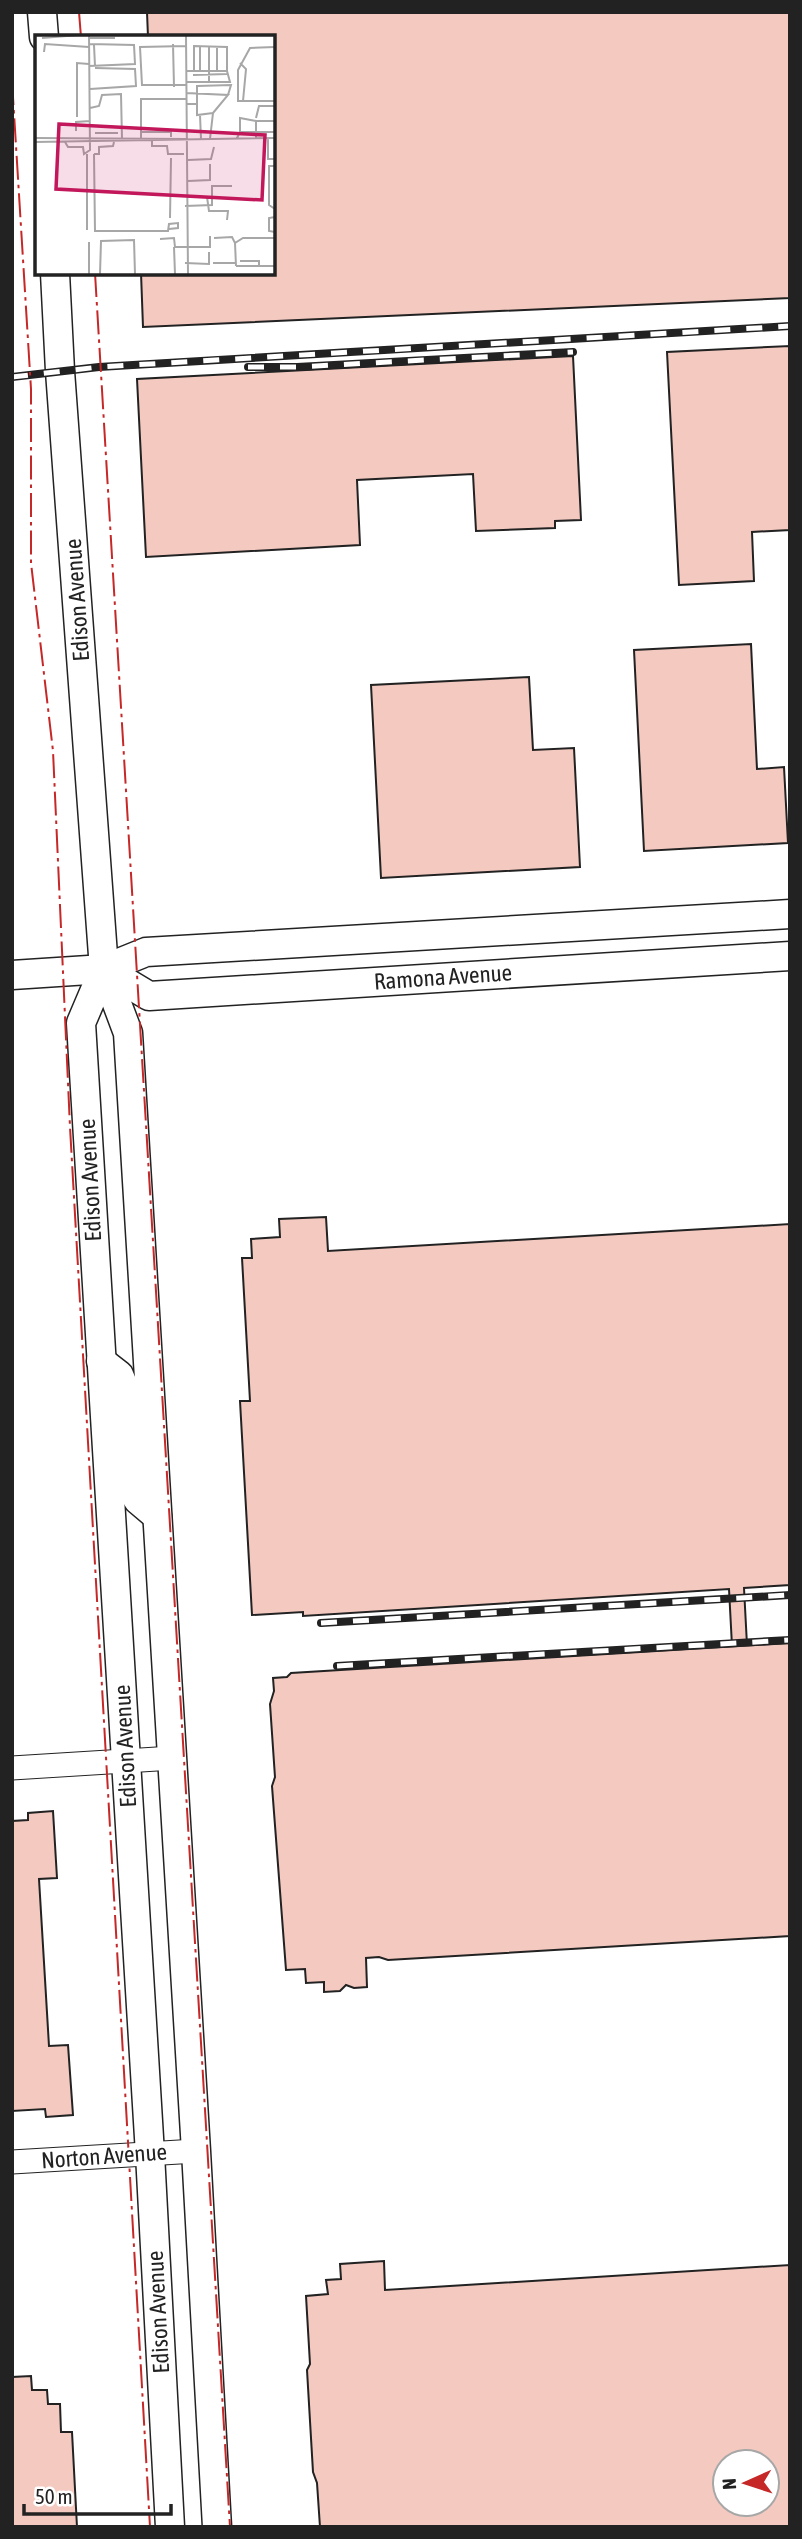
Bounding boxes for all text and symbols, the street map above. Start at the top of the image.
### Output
inset map [35,35,275,275]
street label: Edison Avenue [60,538,94,662]
street label: Ramona Avenue [373,959,513,995]
street label: Edison Avenue [74,1118,106,1242]
street label: Edison Avenue [109,1684,141,1808]
street label: Norton Avenue [40,2139,168,2173]
street label: Edison Avenue [142,2250,174,2374]
north arrow [711,2448,781,2518]
scale bar [24,2472,172,2516]
text: N [718,2478,740,2490]
text: 50 m [35,2484,73,2508]

